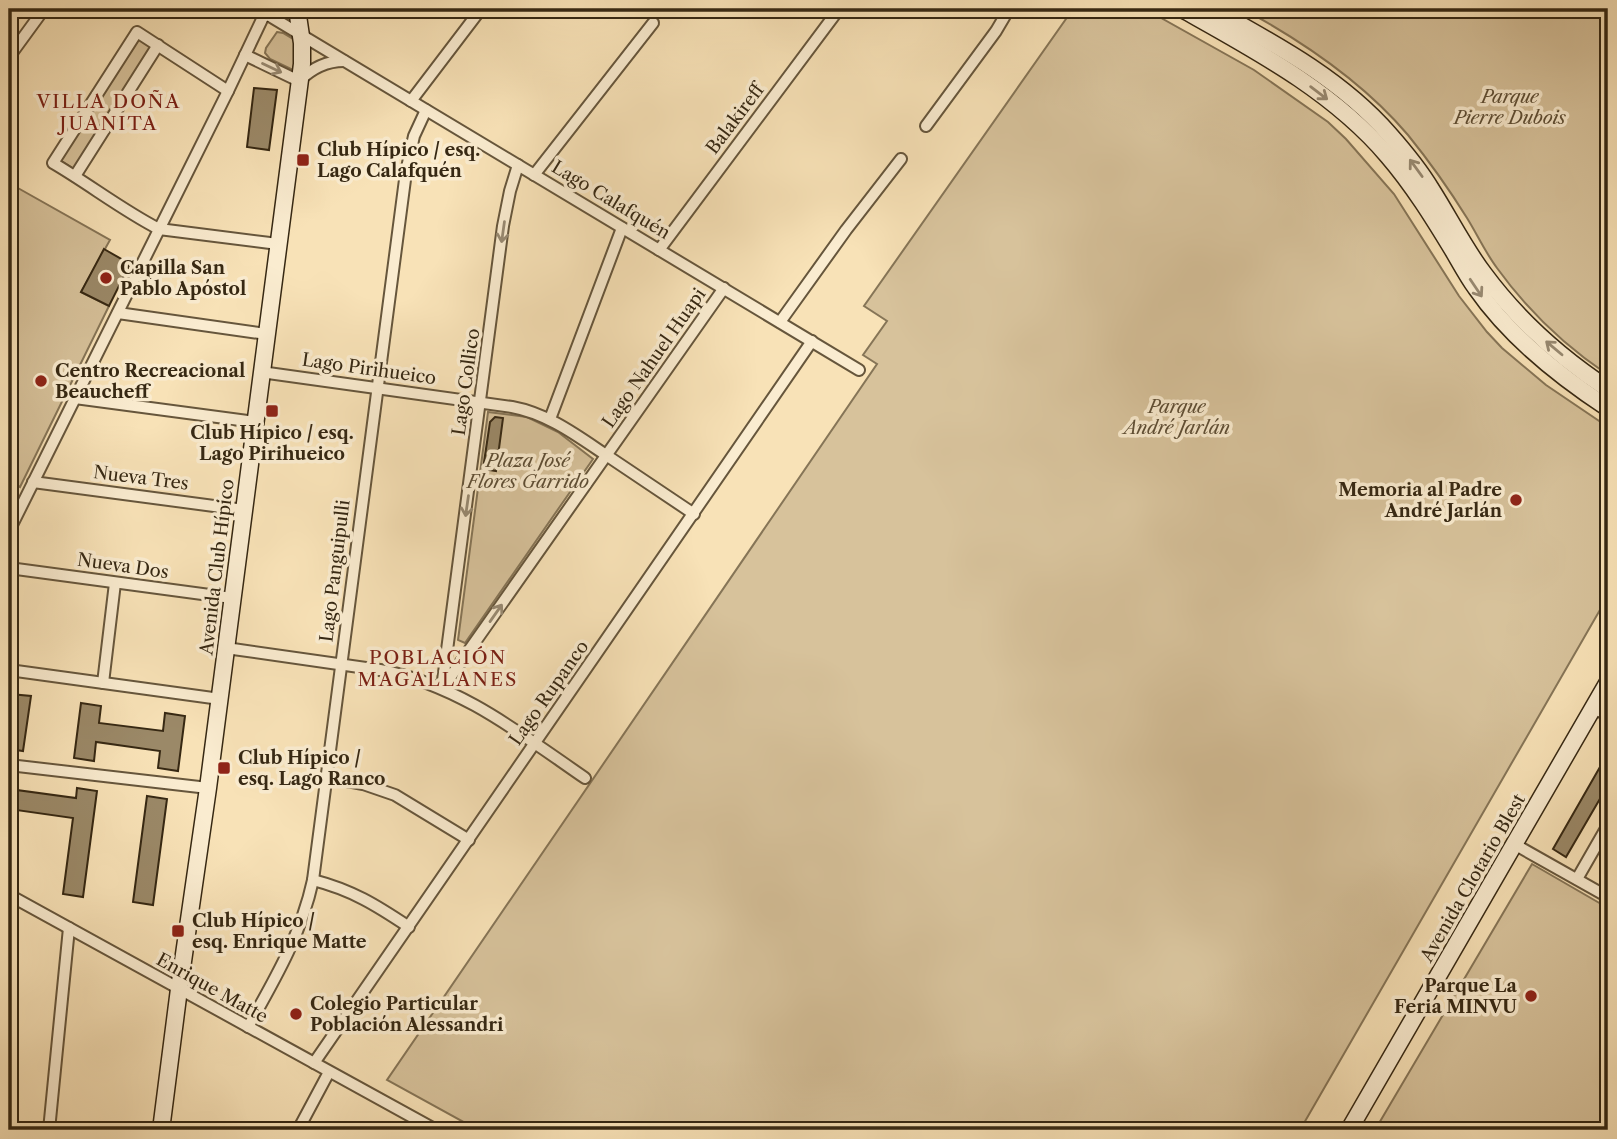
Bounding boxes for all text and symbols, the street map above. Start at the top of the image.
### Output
one-way arrow [261,62,282,75]
street label: Balakireff [701,77,770,159]
one-way arrow [1309,86,1328,101]
park label: Parque Pierre Dubois [1452,86,1566,129]
district label: VILLA DOÑA JUANITA [36,89,181,135]
place label: Club Hípico / esq. Lago Calafquén [317,139,480,182]
marker: Club Hípico / esq. Lago Calafquén [295,152,311,168]
street label: Lago Calafquén [548,156,674,244]
one-way arrow [1409,160,1424,178]
one-way arrow [496,220,509,242]
place label: Capilla San Pablo Apóstol [120,257,246,300]
marker: Capilla San Pablo Apóstol [98,270,114,286]
one-way arrow [1469,277,1483,297]
street label: Lago Nahuel Huapi [598,284,711,432]
street label: Lago Collico [448,327,484,437]
one-way arrow [1545,340,1563,356]
street label: Lago Pirihueico [300,349,438,389]
place label: Centro Recreacional Beaucheff [55,360,245,403]
marker: Centro Recreacional Beaucheff [33,373,49,389]
park label: Parque André Jarlán [1121,396,1230,439]
marker: Club Hípico / esq. Lago Pirihueico [264,403,280,419]
place label: Club Hípico / esq. Lago Pirihueico [190,422,354,465]
park label: Plaza José Flores Garrido [465,450,589,493]
street label: Nueva Tres [92,461,190,495]
street label: Avenida Club Hípico [195,478,239,657]
place label: Memoria al Padre André Jarlán [1338,479,1503,522]
marker: Memoria al Padre André Jarlán [1508,492,1524,508]
one-way arrow [460,494,473,517]
street label: Lago Panguipulli [315,498,355,643]
street label: Nueva Dos [76,549,170,583]
one-way arrow [489,604,503,623]
street label: Lago Rupanco [505,636,593,750]
district label: POBLACIÓN MAGALLANES [358,646,518,691]
place label: Club Hípico / esq. Lago Ranco [238,747,386,790]
marker: Club Hípico / esq. Lago Ranco [216,760,232,776]
street label: Avenida Clotario Blest [1415,790,1530,967]
place label: Club Hípico / esq. Enrique Matte [192,910,367,953]
marker: Club Hípico / esq. Enrique Matte [170,923,186,939]
street label: Enrique Matte [152,948,272,1028]
place label: Parque La Feria MINVU [1394,975,1518,1018]
marker: Parque La Feria MINVU [1523,988,1539,1004]
place label: Colegio Particular Población Alessandri [310,993,504,1036]
marker: Colegio Particular Población Alessandri [288,1006,304,1022]

